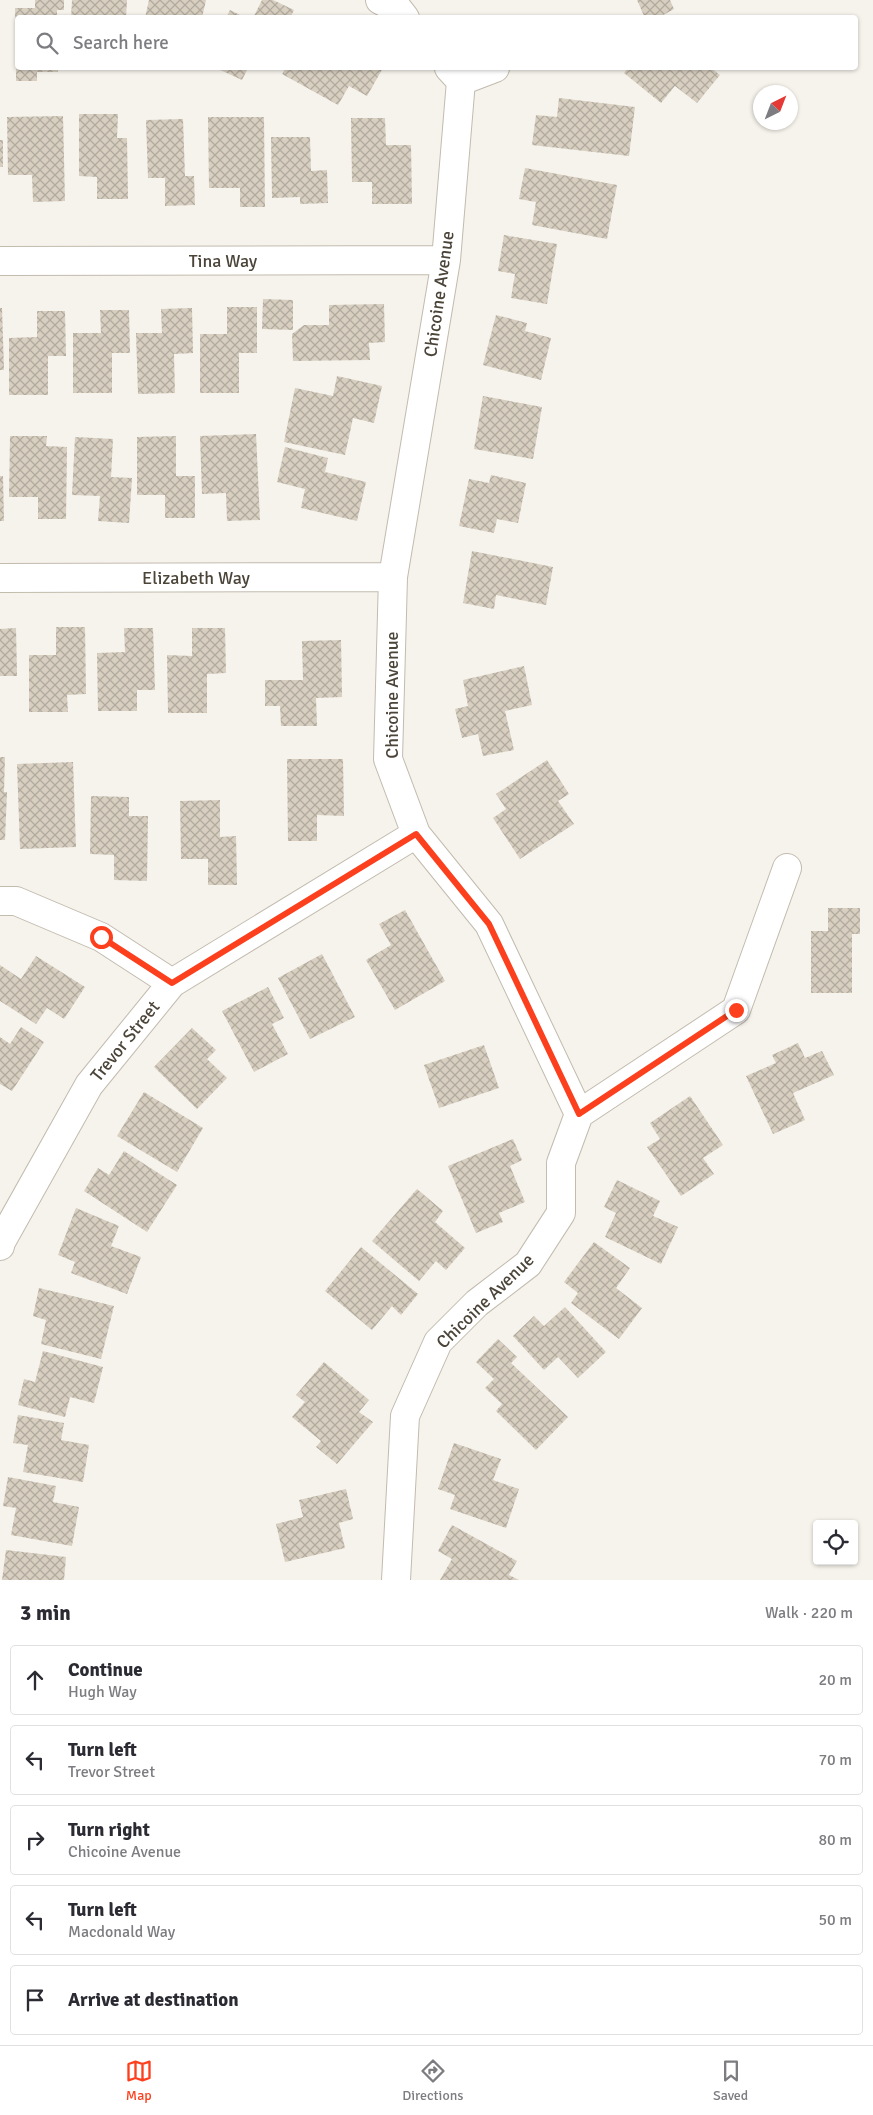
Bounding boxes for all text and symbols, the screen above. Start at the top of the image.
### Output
search box [15,15,858,70]
icon: search [33,29,61,57]
text: Search here [73,31,169,55]
north arrow [753,85,798,130]
street label: Chicoine Avenue [419,229,459,359]
street label: Tina Way [189,250,258,272]
street label: Elizabeth Way [142,567,251,589]
street label: Chicoine Avenue [381,631,403,759]
route start [90,926,113,949]
street label: Trevor Street [86,996,164,1086]
route end [725,999,748,1022]
street label: Chicoine Avenue [432,1249,538,1353]
map controls [813,1520,858,1565]
button: locate [813,1520,858,1565]
text: 3 min [20,1600,71,1626]
text: Walk · 220 m [765,1603,853,1623]
text: Continue [68,1658,143,1682]
icon: ahead [21,1666,49,1694]
text: 20 m [818,1670,852,1690]
text: Hugh Way [68,1682,137,1702]
text: Turn left [68,1738,137,1762]
icon: left [21,1746,49,1774]
text: 70 m [818,1750,852,1770]
text: Trevor Street [68,1762,155,1782]
text: Turn right [68,1818,150,1842]
icon: right [21,1826,49,1854]
text: 80 m [818,1830,852,1850]
text: Chicoine Avenue [68,1842,181,1862]
text: Turn left [68,1898,137,1922]
icon: left [21,1906,49,1934]
text: 50 m [818,1910,852,1930]
text: Macdonald Way [68,1922,175,1942]
icon: arrive [21,1986,49,2014]
text: Arrive at destination [68,1988,239,2012]
tab: Map [125,2057,153,2104]
tab: Directions [402,2057,463,2104]
tab: Saved [713,2057,748,2104]

